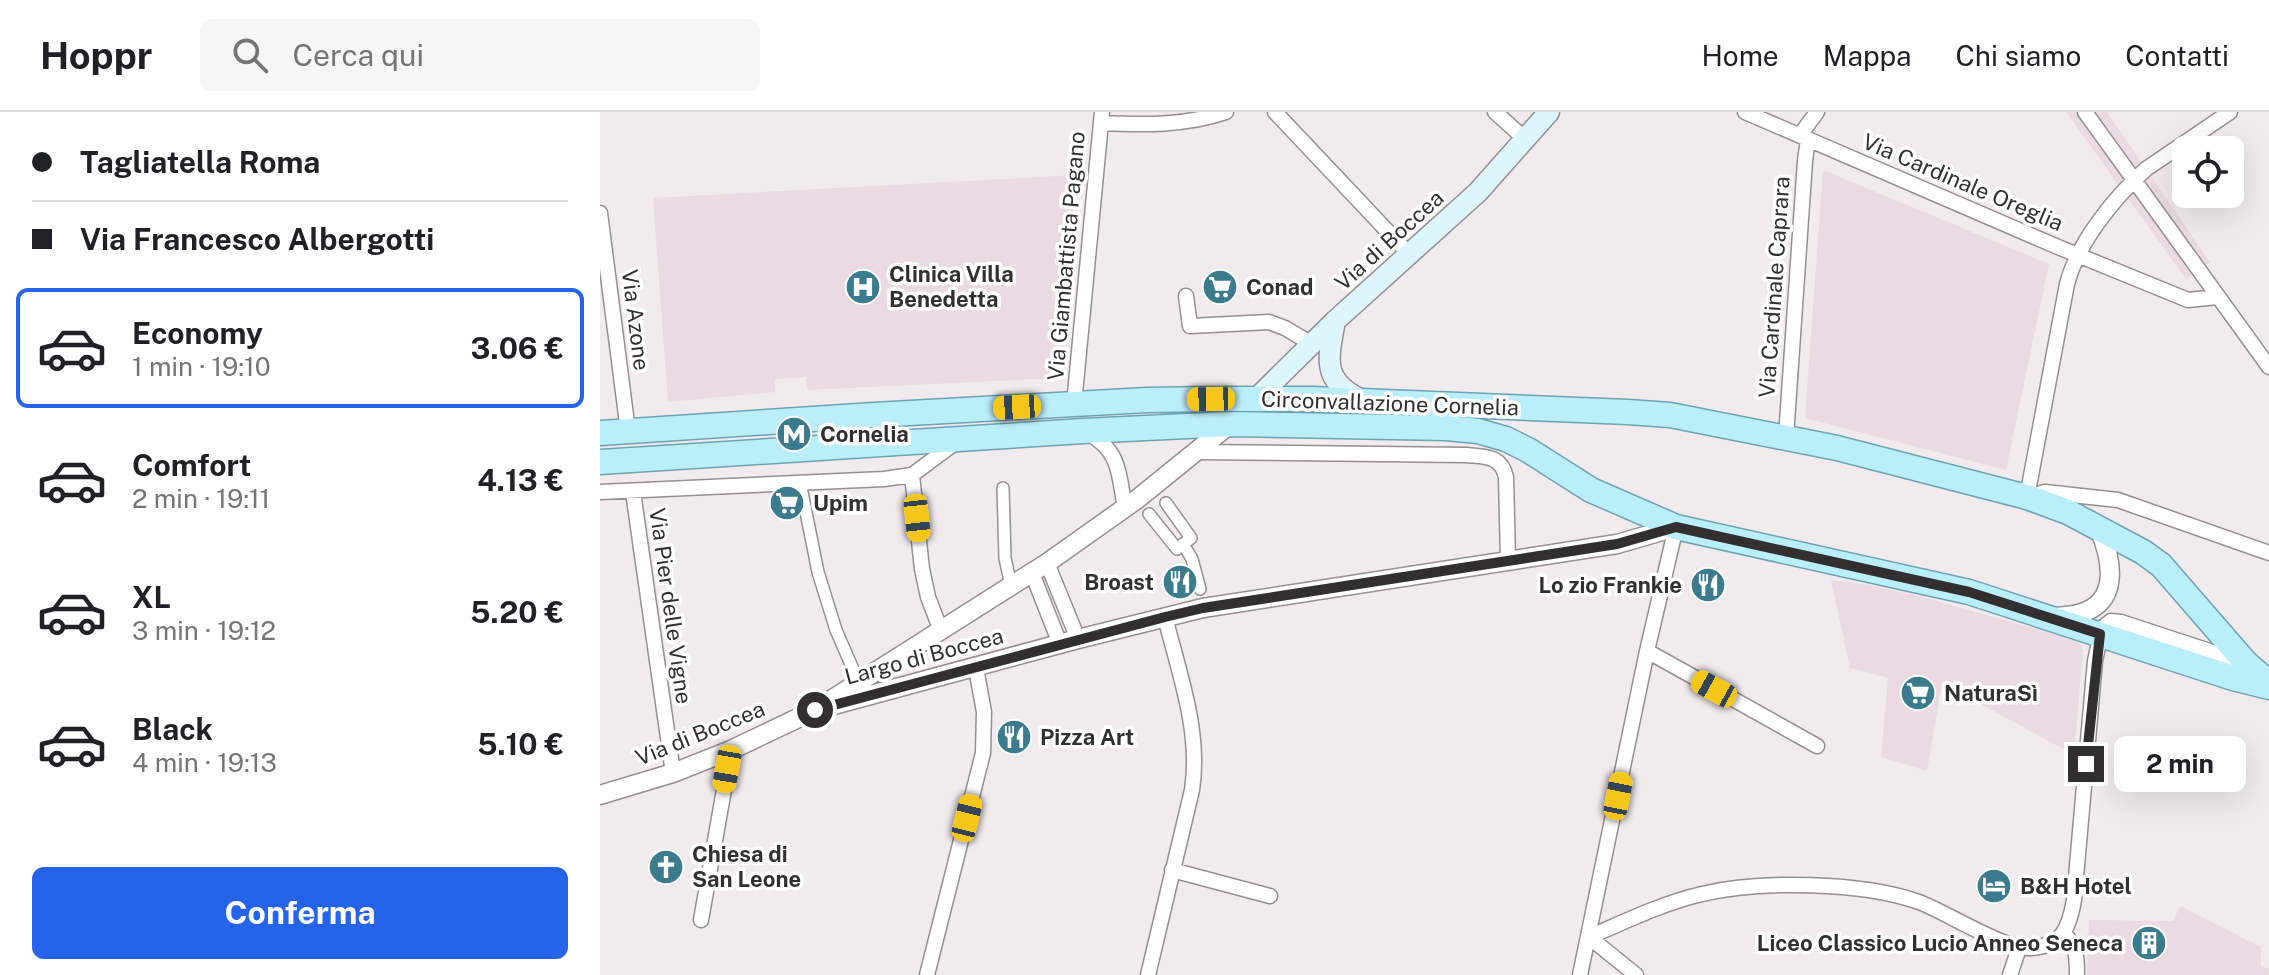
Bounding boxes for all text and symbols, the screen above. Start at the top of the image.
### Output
search box [200,19,760,91]
text: Hoppr [40,33,152,78]
icon: search [228,33,272,77]
text: Cerca qui [292,37,424,73]
text: Home [1702,39,1779,72]
text: Mappa [1823,39,1912,72]
text: Chi siamo [1956,39,2081,72]
text: Contatti [2125,39,2229,72]
street label: Via Cardinale Oreglia [1859,128,2067,236]
street label: Via Giambattista Pagano [1042,130,1090,382]
map controls [2172,136,2244,208]
button: locate [2172,136,2244,208]
text: Tagliatella Roma [80,144,320,180]
street label: Via Cardinale Caprara [1753,175,1795,399]
street label: Via di Boccea [1329,184,1449,296]
text: Via Francesco Albergotti [80,221,434,257]
place label: Clinica Villa Benedetta [889,261,1014,312]
street label: Via Azone [617,268,655,372]
hospital icon: Clinica Villa Benedetta [844,268,882,306]
supermarket icon: Conad [1201,268,1239,306]
place label: Conad [1246,274,1313,300]
icon: car [36,312,108,384]
text: Economy [132,315,263,351]
text: 3.06 € [471,330,564,366]
text: 1 min · 19:10 [132,351,271,382]
street label: Circonvallazione Cornelia [1261,386,1519,420]
car [1187,387,1235,411]
car [992,394,1042,420]
metro station icon: Cornelia [775,415,813,453]
place label: Cornelia [820,421,909,447]
icon: car [36,444,108,516]
text: Comfort [132,447,251,483]
text: 4.13 € [477,462,564,498]
text: 2 min · 19:11 [132,483,270,514]
supermarket icon: Upim [768,484,806,522]
place label: Upim [813,490,868,516]
car [903,493,931,543]
street label: Via Pier delle Vigne [644,506,698,706]
restaurant icon: Broast [1161,563,1199,601]
restaurant icon: Lo zio Frankie [1689,566,1727,604]
place label: Broast [1084,569,1154,595]
place label: Lo zio Frankie [1538,572,1682,598]
icon: car [36,576,108,648]
text: XL [132,579,171,615]
text: 5.20 € [470,594,564,630]
text: 3 min · 19:12 [132,615,276,646]
street label: Largo di Boccea [842,622,1006,690]
car [1687,667,1741,711]
supermarket icon: NaturaSì [1899,674,1937,712]
place label: NaturaSì [1944,680,2038,706]
route start [797,692,833,728]
street label: Via di Boccea [632,695,768,771]
icon: car [36,708,108,780]
text: Black [132,711,213,747]
restaurant icon: Pizza Art [995,718,1033,756]
place label: Pizza Art [1040,724,1134,750]
text: 5.10 € [477,726,564,762]
callout: 2 min [2114,736,2246,792]
car [711,743,743,795]
route end [2068,746,2104,782]
text: 4 min · 19:13 [132,747,277,778]
text: 2 min [2146,748,2214,779]
car [1602,770,1634,822]
car [950,792,984,844]
place label: Chiesa di San Leone [692,841,801,892]
church icon: Chiesa di San Leone [647,848,685,886]
button: Conferma [32,867,568,959]
hotel icon: B&H Hotel [1975,867,2013,905]
place label: B&H Hotel [2020,873,2132,899]
building icon: Liceo Classico Lucio Anneo Seneca [2130,924,2168,962]
place label: Liceo Classico Lucio Anneo Seneca [1757,930,2123,956]

